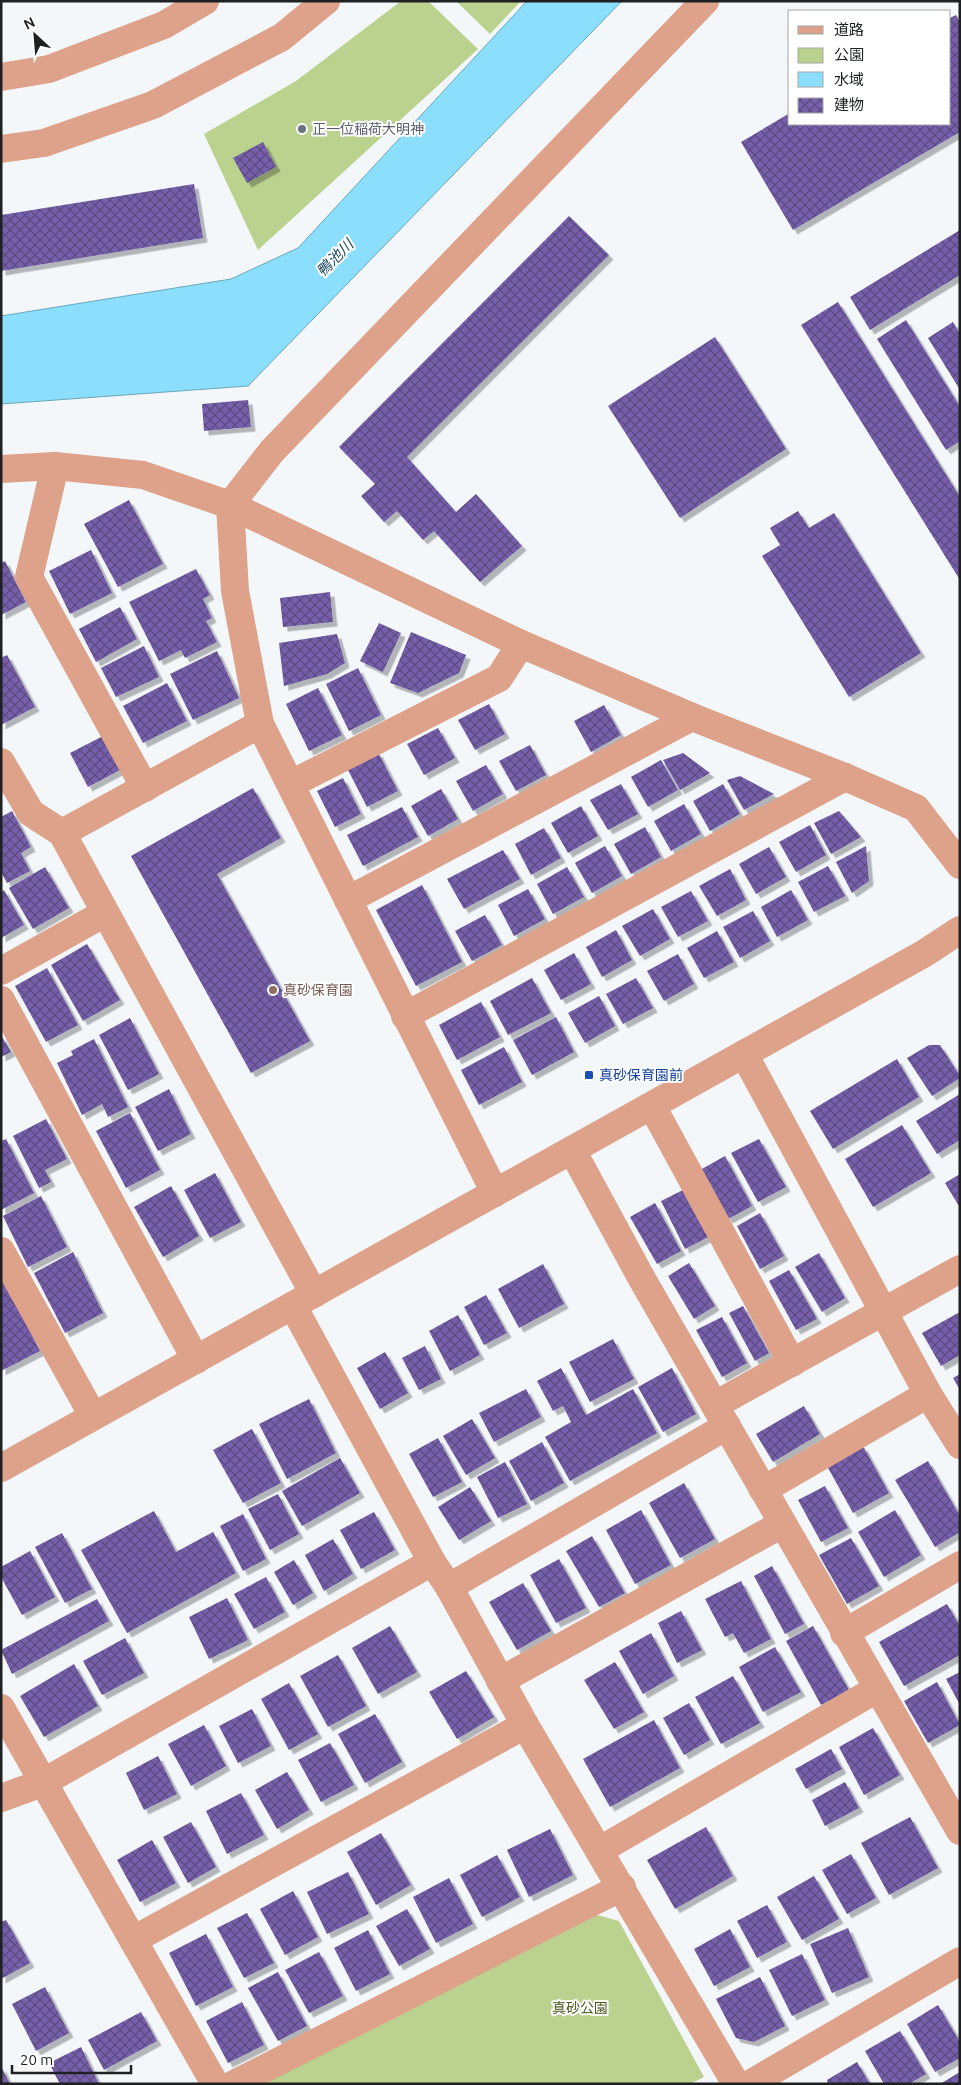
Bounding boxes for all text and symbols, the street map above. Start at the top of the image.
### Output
north arrow [10,10,60,60]
legend [788,10,951,125]
text: N [21,14,38,33]
text: 道路 [834,21,864,38]
text: 公園 [834,46,864,63]
text: 水域 [834,71,864,88]
text: 建物 [834,96,864,113]
place label: 正一位稲荷大明神 [312,121,424,137]
marker: 正一位稲荷大明神 [296,123,308,135]
water label: 鴨池川 [313,234,358,280]
place label: 真砂保育園 [283,982,353,998]
marker: 真砂保育園 [267,984,279,996]
place label: 真砂保育園前 [599,1067,683,1083]
marker: 真砂保育園前 [583,1069,595,1081]
park label: 真砂公園 [552,2000,608,2016]
scale bar [12,2042,131,2074]
text: 20 m [20,2051,53,2068]

